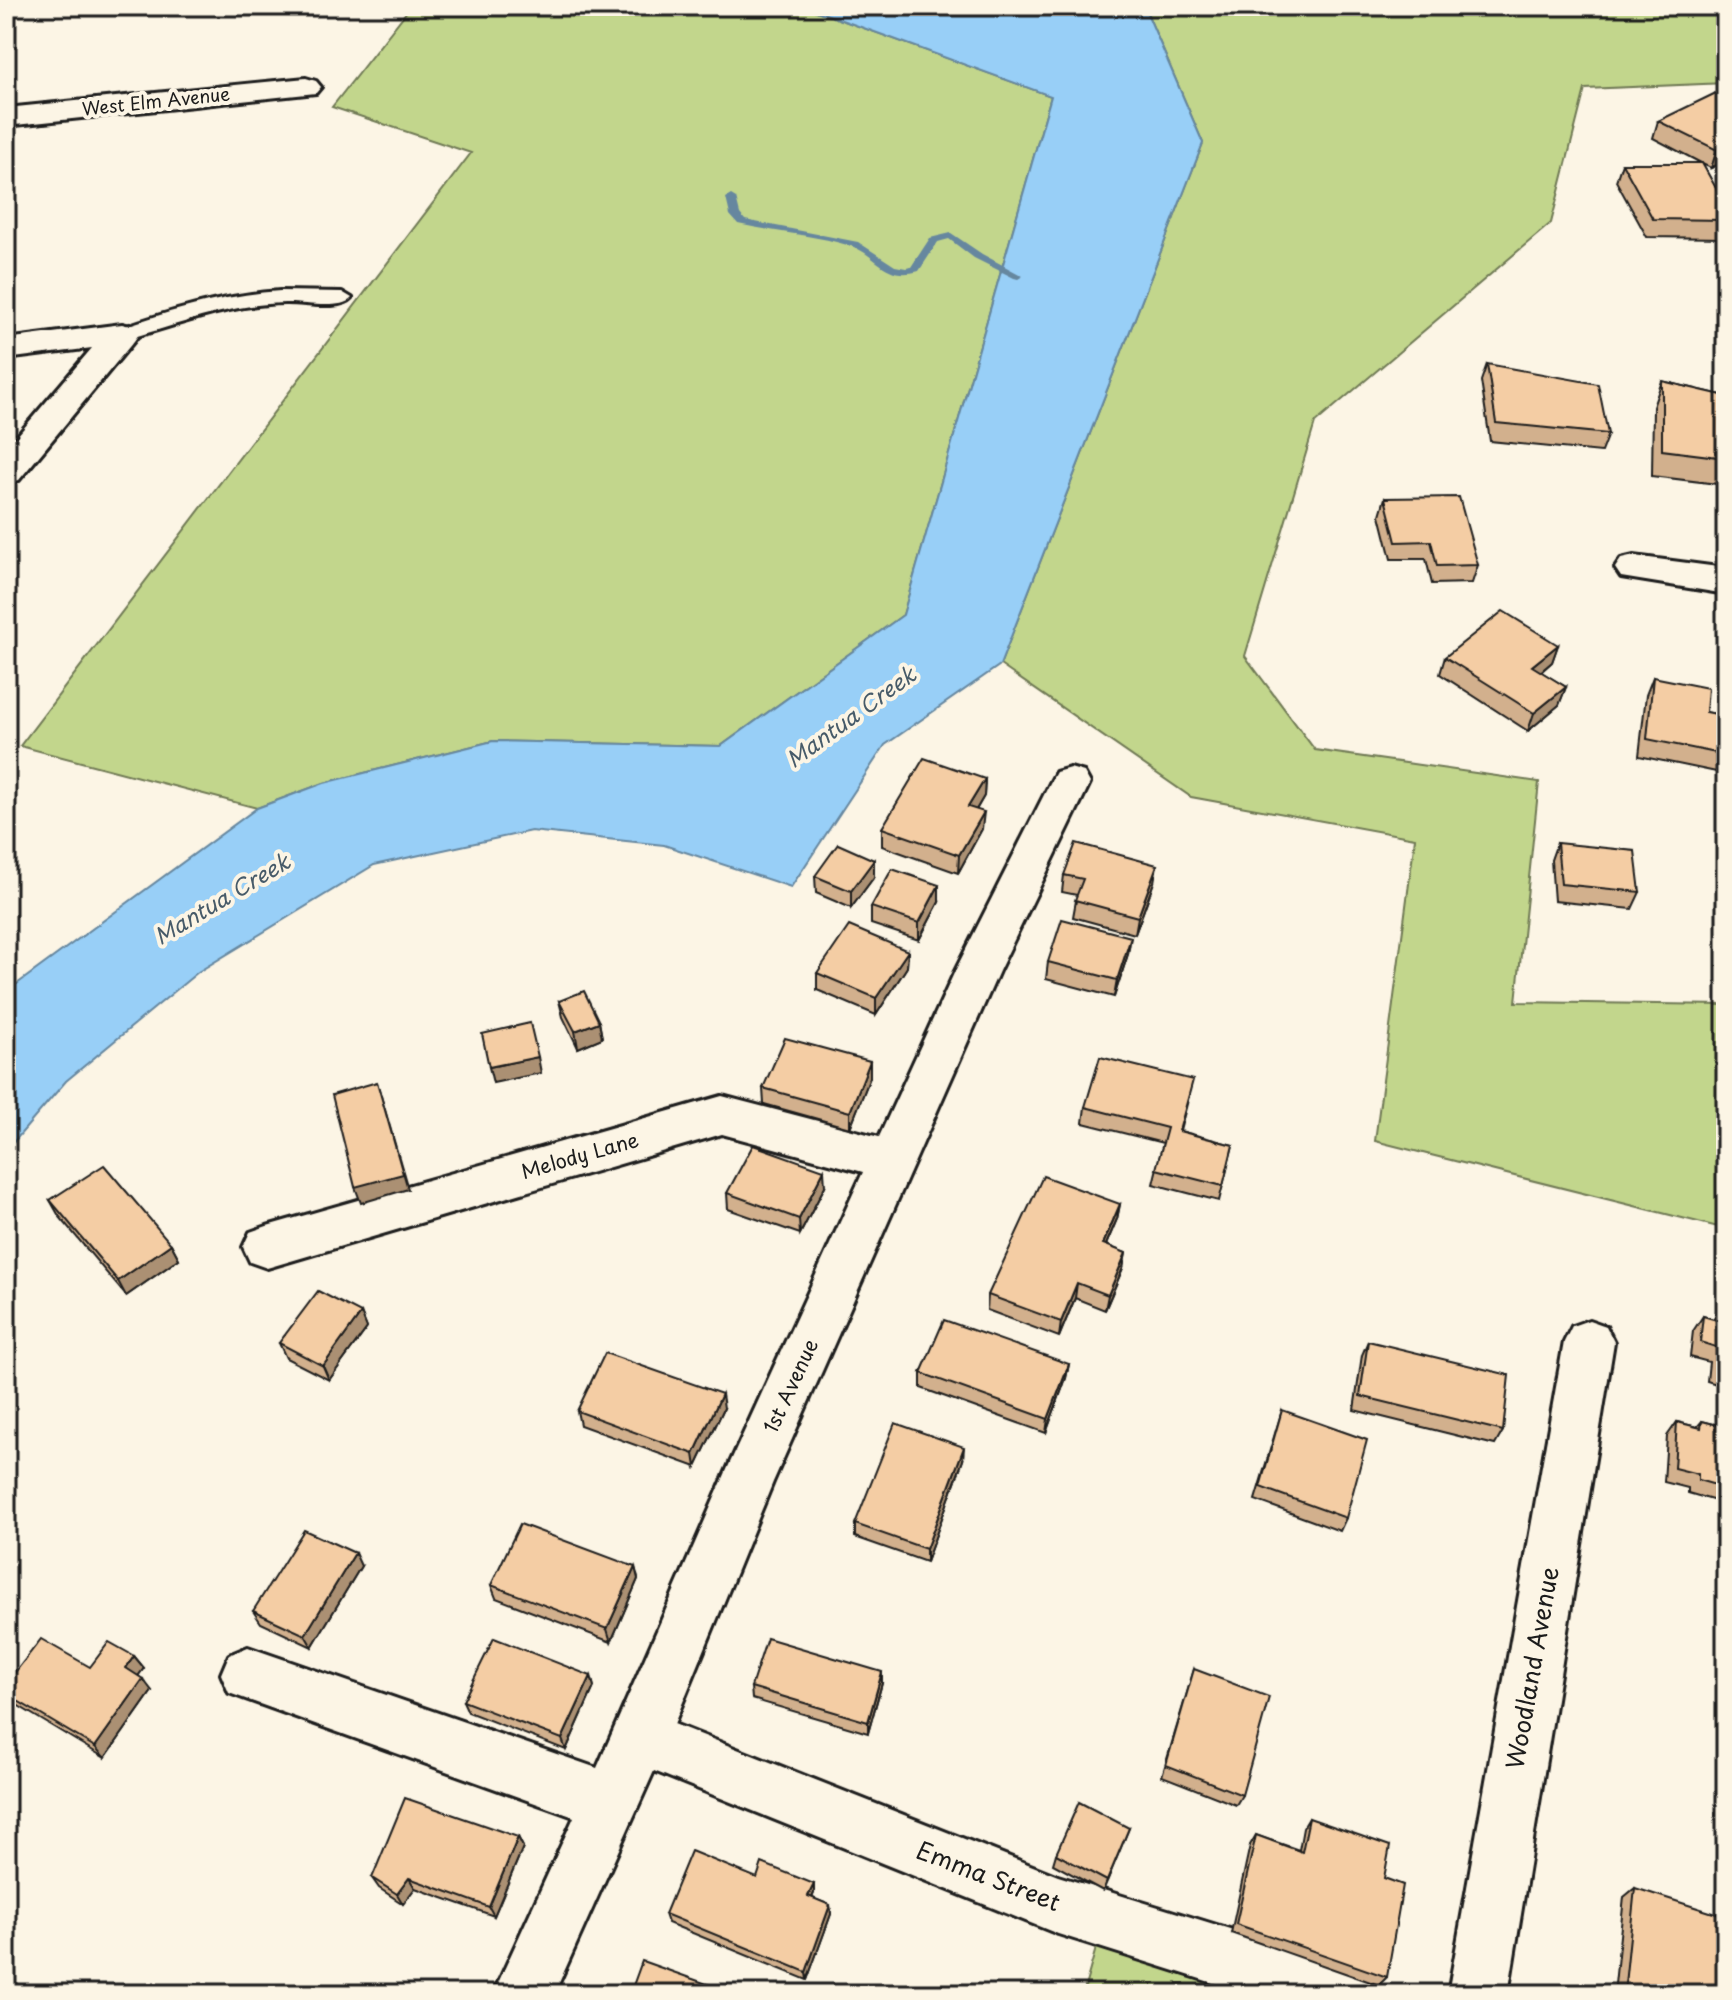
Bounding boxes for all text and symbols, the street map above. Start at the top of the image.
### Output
street label: West Elm Avenue [81,79,231,122]
water label: Mantua Creek [778,656,923,774]
water label: Mantua Creek [147,843,297,951]
street label: Melody Lane [517,1124,642,1186]
street label: 1st Avenue [755,1334,825,1438]
street label: Woodland Avenue [1496,1564,1567,1772]
street label: Emma Street [912,1831,1066,1919]

